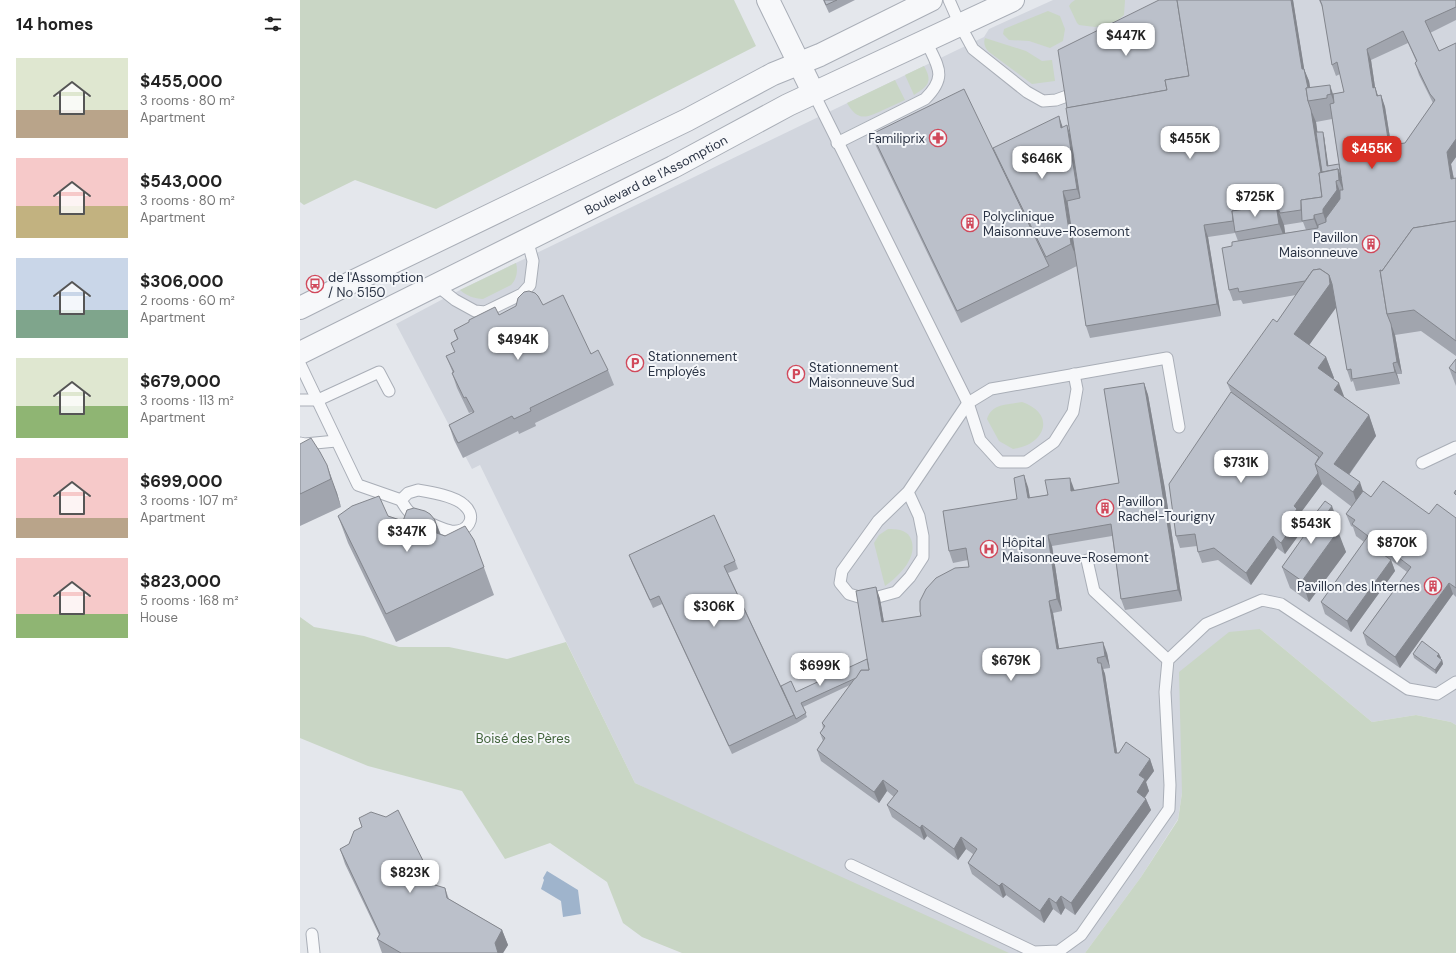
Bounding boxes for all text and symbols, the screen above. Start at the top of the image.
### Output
text: 14 homes [16,13,93,35]
icon: filters [262,13,284,35]
pin: $447K [1098,23,1154,57]
text: $447K [1106,27,1146,44]
text: $455,000 [140,70,223,92]
icon: home [48,74,96,122]
text: 3 rooms · 80 m² [140,92,235,109]
text: Apartment [140,109,205,126]
pin: $455K [1162,126,1218,160]
pharmacy icon: Familiprix [928,128,948,148]
place label: Familiprix [868,130,926,147]
text: $455K [1170,130,1210,147]
street label: Boulevard de l'Assomption [582,131,730,218]
pin: $455K [1344,136,1400,170]
text: $455K [1352,140,1392,157]
pin: $646K [1014,146,1070,180]
text: $646K [1021,150,1063,167]
text: $543,000 [140,170,222,192]
icon: home [48,174,96,222]
pin: $725K [1227,184,1283,218]
text: $725K [1236,188,1274,205]
text: 3 rooms · 80 m² [140,192,235,209]
place label: Polyclinique Maisonneuve-Rosemont [983,208,1130,240]
text: Apartment [140,209,205,226]
building icon: Polyclinique Maisonneuve-Rosemont [960,213,980,233]
place label: Pavillon Maisonneuve [1279,229,1358,261]
building icon: Pavillon Maisonneuve [1361,234,1381,254]
place label: de l'Assomption / No 5150 [328,269,423,301]
text: $306,000 [140,270,223,292]
icon: home [48,274,96,322]
bus stop icon: de l'Assomption / No 5150 [305,274,325,294]
text: 2 rooms · 60 m² [140,292,235,309]
text: Apartment [140,309,205,326]
pin: $494K [490,327,546,361]
text: $494K [497,331,539,348]
place label: Stationnement Employés [648,348,737,380]
parking icon: Stationnement Employés [625,353,645,373]
place label: Stationnement Maisonneuve Sud [809,359,915,391]
parking icon: Stationnement Maisonneuve Sud [786,364,806,384]
text: $679,000 [140,370,221,392]
icon: home [48,374,96,422]
text: 3 rooms · 113 m² [140,392,234,409]
text: Apartment [140,409,205,426]
pin: $731K [1213,450,1269,484]
text: $731K [1223,454,1259,471]
text: $699,000 [140,470,222,492]
icon: home [48,474,96,522]
text: 3 rooms · 107 m² [140,492,238,509]
place label: Pavillon Rachel-Tourigny [1118,493,1215,525]
building icon: Pavillon Rachel-Tourigny [1095,498,1115,518]
text: Apartment [140,509,205,526]
pin: $543K [1283,511,1339,545]
text: $543K [1291,515,1331,532]
pin: $347K [379,519,435,553]
text: $347K [387,523,427,540]
pin: $870K [1369,530,1425,564]
place label: Hôpital Maisonneuve-Rosemont [1002,534,1149,566]
text: $870K [1377,534,1417,551]
hospital icon: Hôpital Maisonneuve-Rosemont [979,539,999,559]
text: $823,000 [140,570,221,592]
icon: home [48,574,96,622]
building icon: Pavillon des Internes [1423,576,1443,596]
place label: Pavillon des Internes [1297,578,1420,595]
text: 5 rooms · 168 m² [140,592,238,609]
pin: $306K [686,594,742,628]
text: $306K [693,598,735,615]
text: House [140,609,178,626]
pin: $679K [983,648,1039,682]
text: $679K [991,652,1031,669]
pin: $699K [792,653,848,687]
text: $699K [800,657,840,674]
park label: Boisé des Pères [476,730,570,747]
pin: $823K [382,860,438,894]
text: $823K [390,864,430,881]

